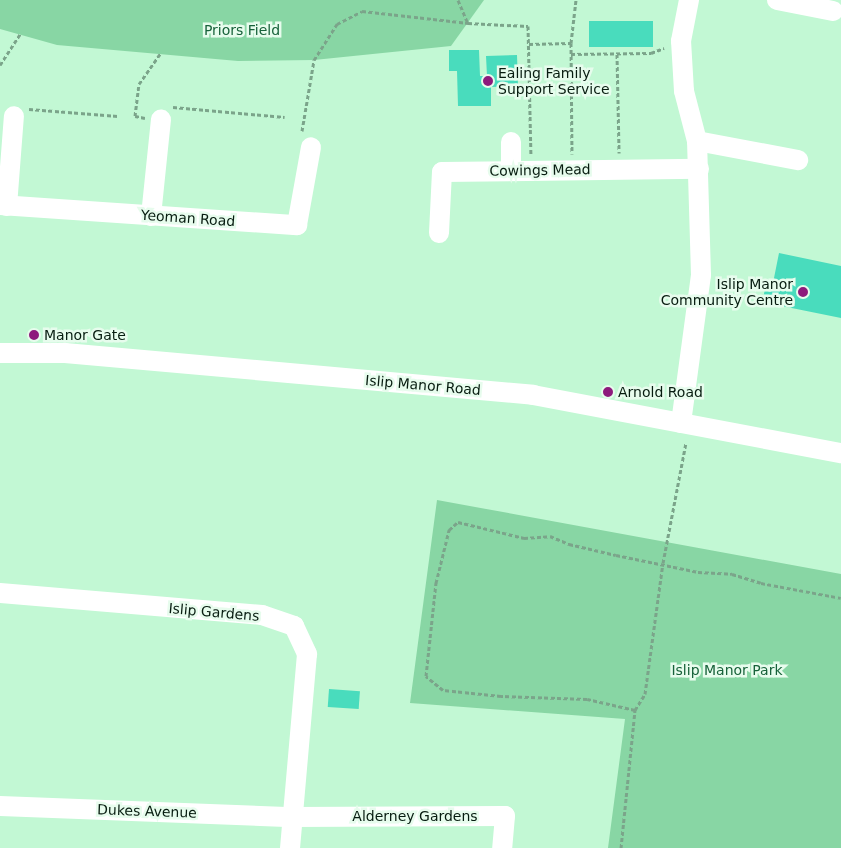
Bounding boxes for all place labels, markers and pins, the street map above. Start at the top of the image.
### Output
place label: Ealing Family Support Service [498,65,610,98]
marker: Ealing Family Support Service [482,75,494,87]
place label: Islip Manor Community Centre [661,276,793,308]
marker: Islip Manor Community Centre [797,286,809,298]
place label: Manor Gate [44,327,126,343]
marker: Manor Gate [28,329,40,341]
place label: Arnold Road [618,384,703,400]
marker: Arnold Road [602,386,614,398]

